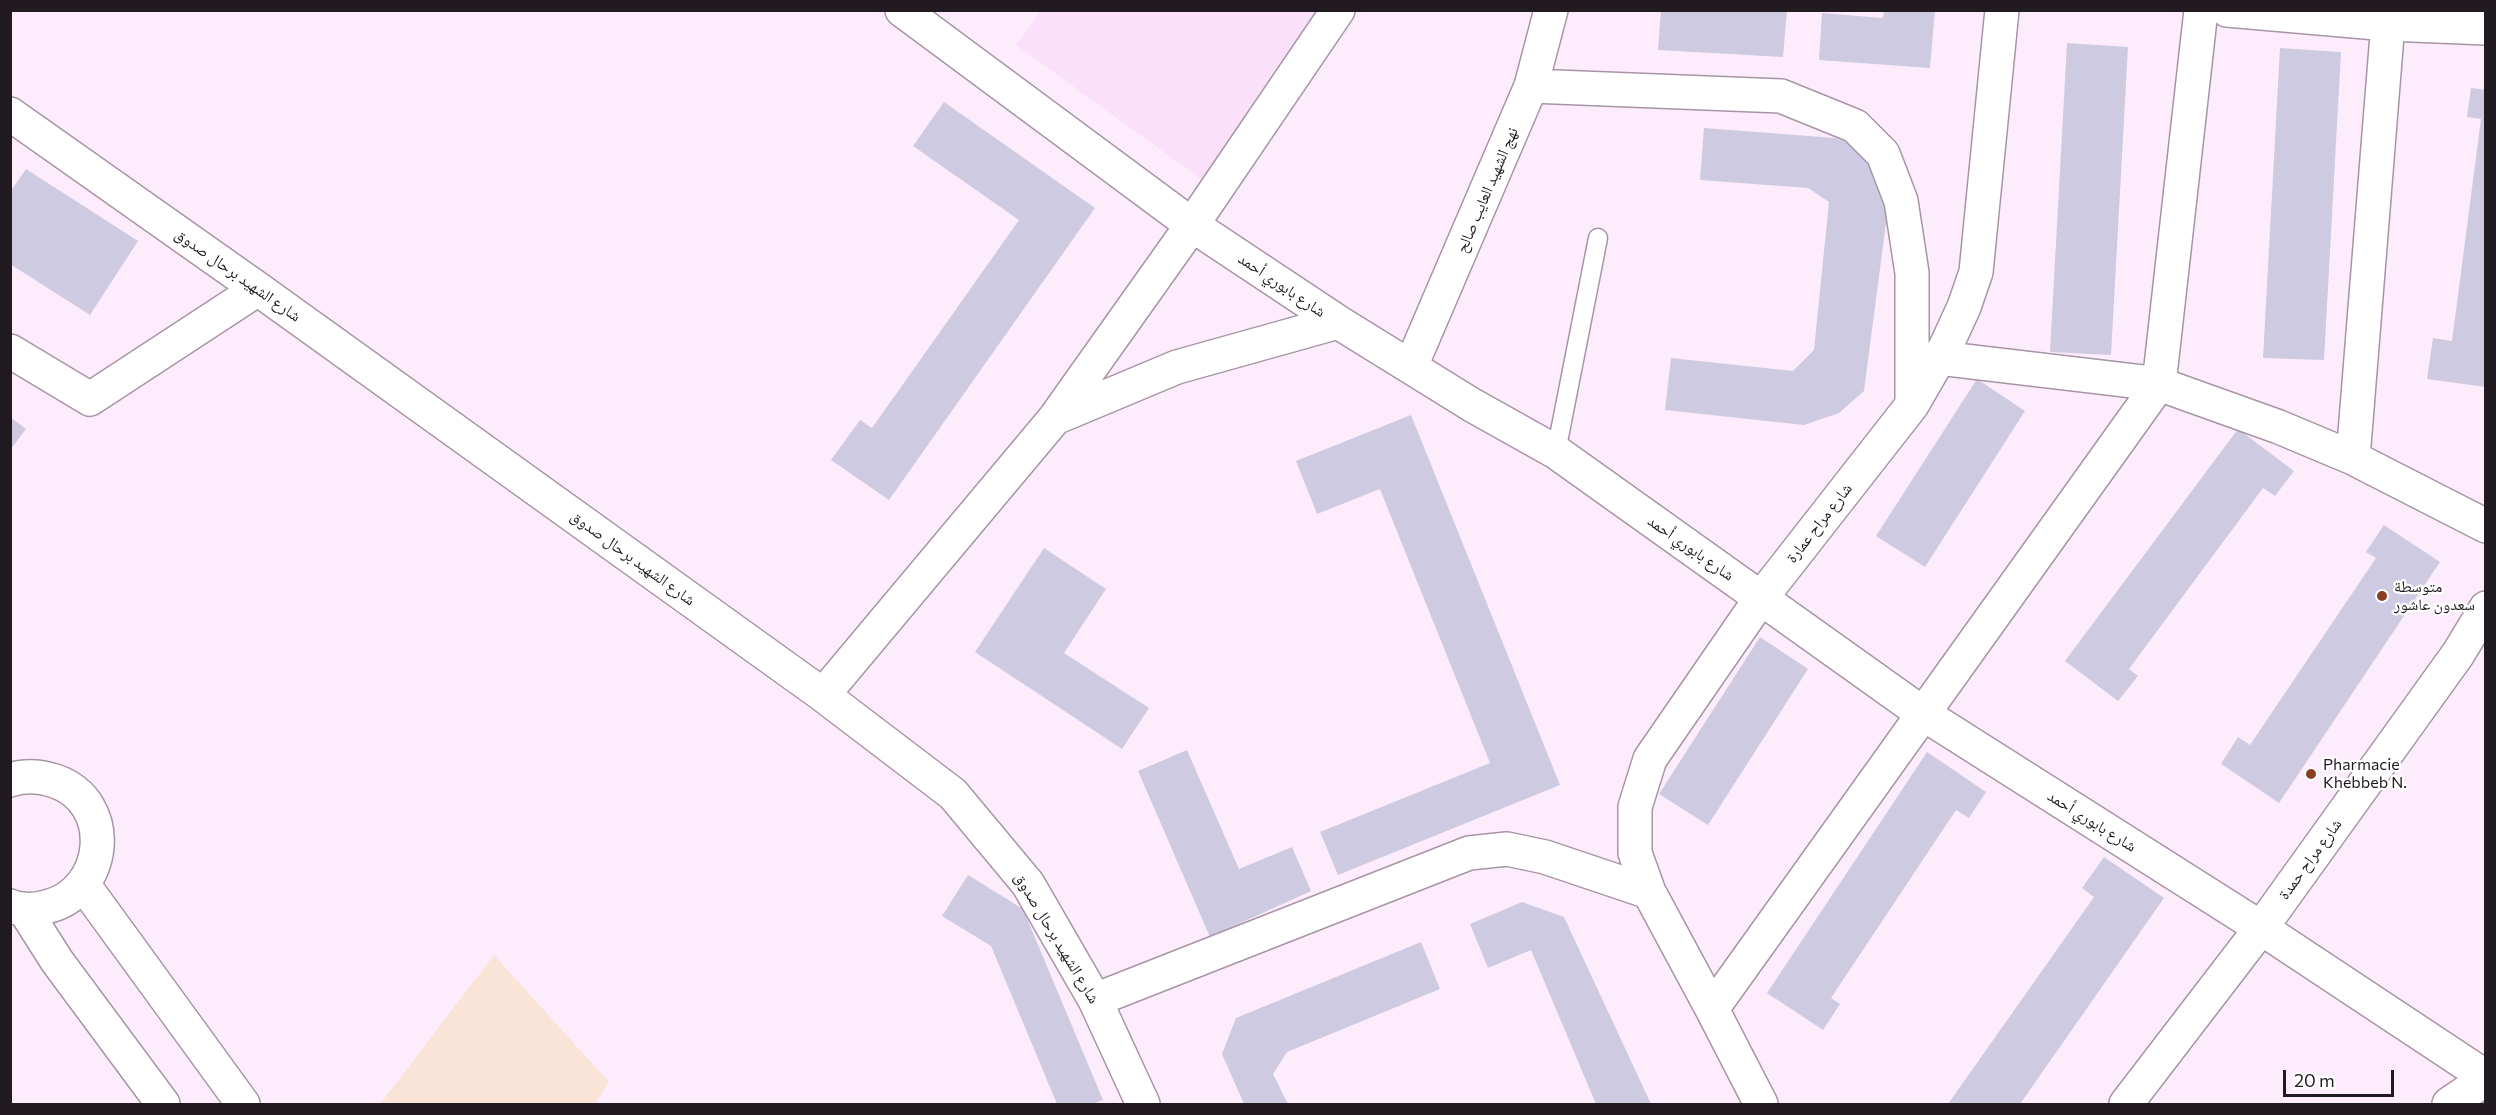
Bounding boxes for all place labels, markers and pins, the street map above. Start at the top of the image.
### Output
place label: متوسطة سعدون عاشور [2394,577,2475,615]
marker: متوسطة سعدون عاشور [2375,589,2389,603]
place label: Pharmacie Khebbeb N. [2323,755,2407,793]
marker: Pharmacie Khebbeb N. [2304,767,2318,781]

